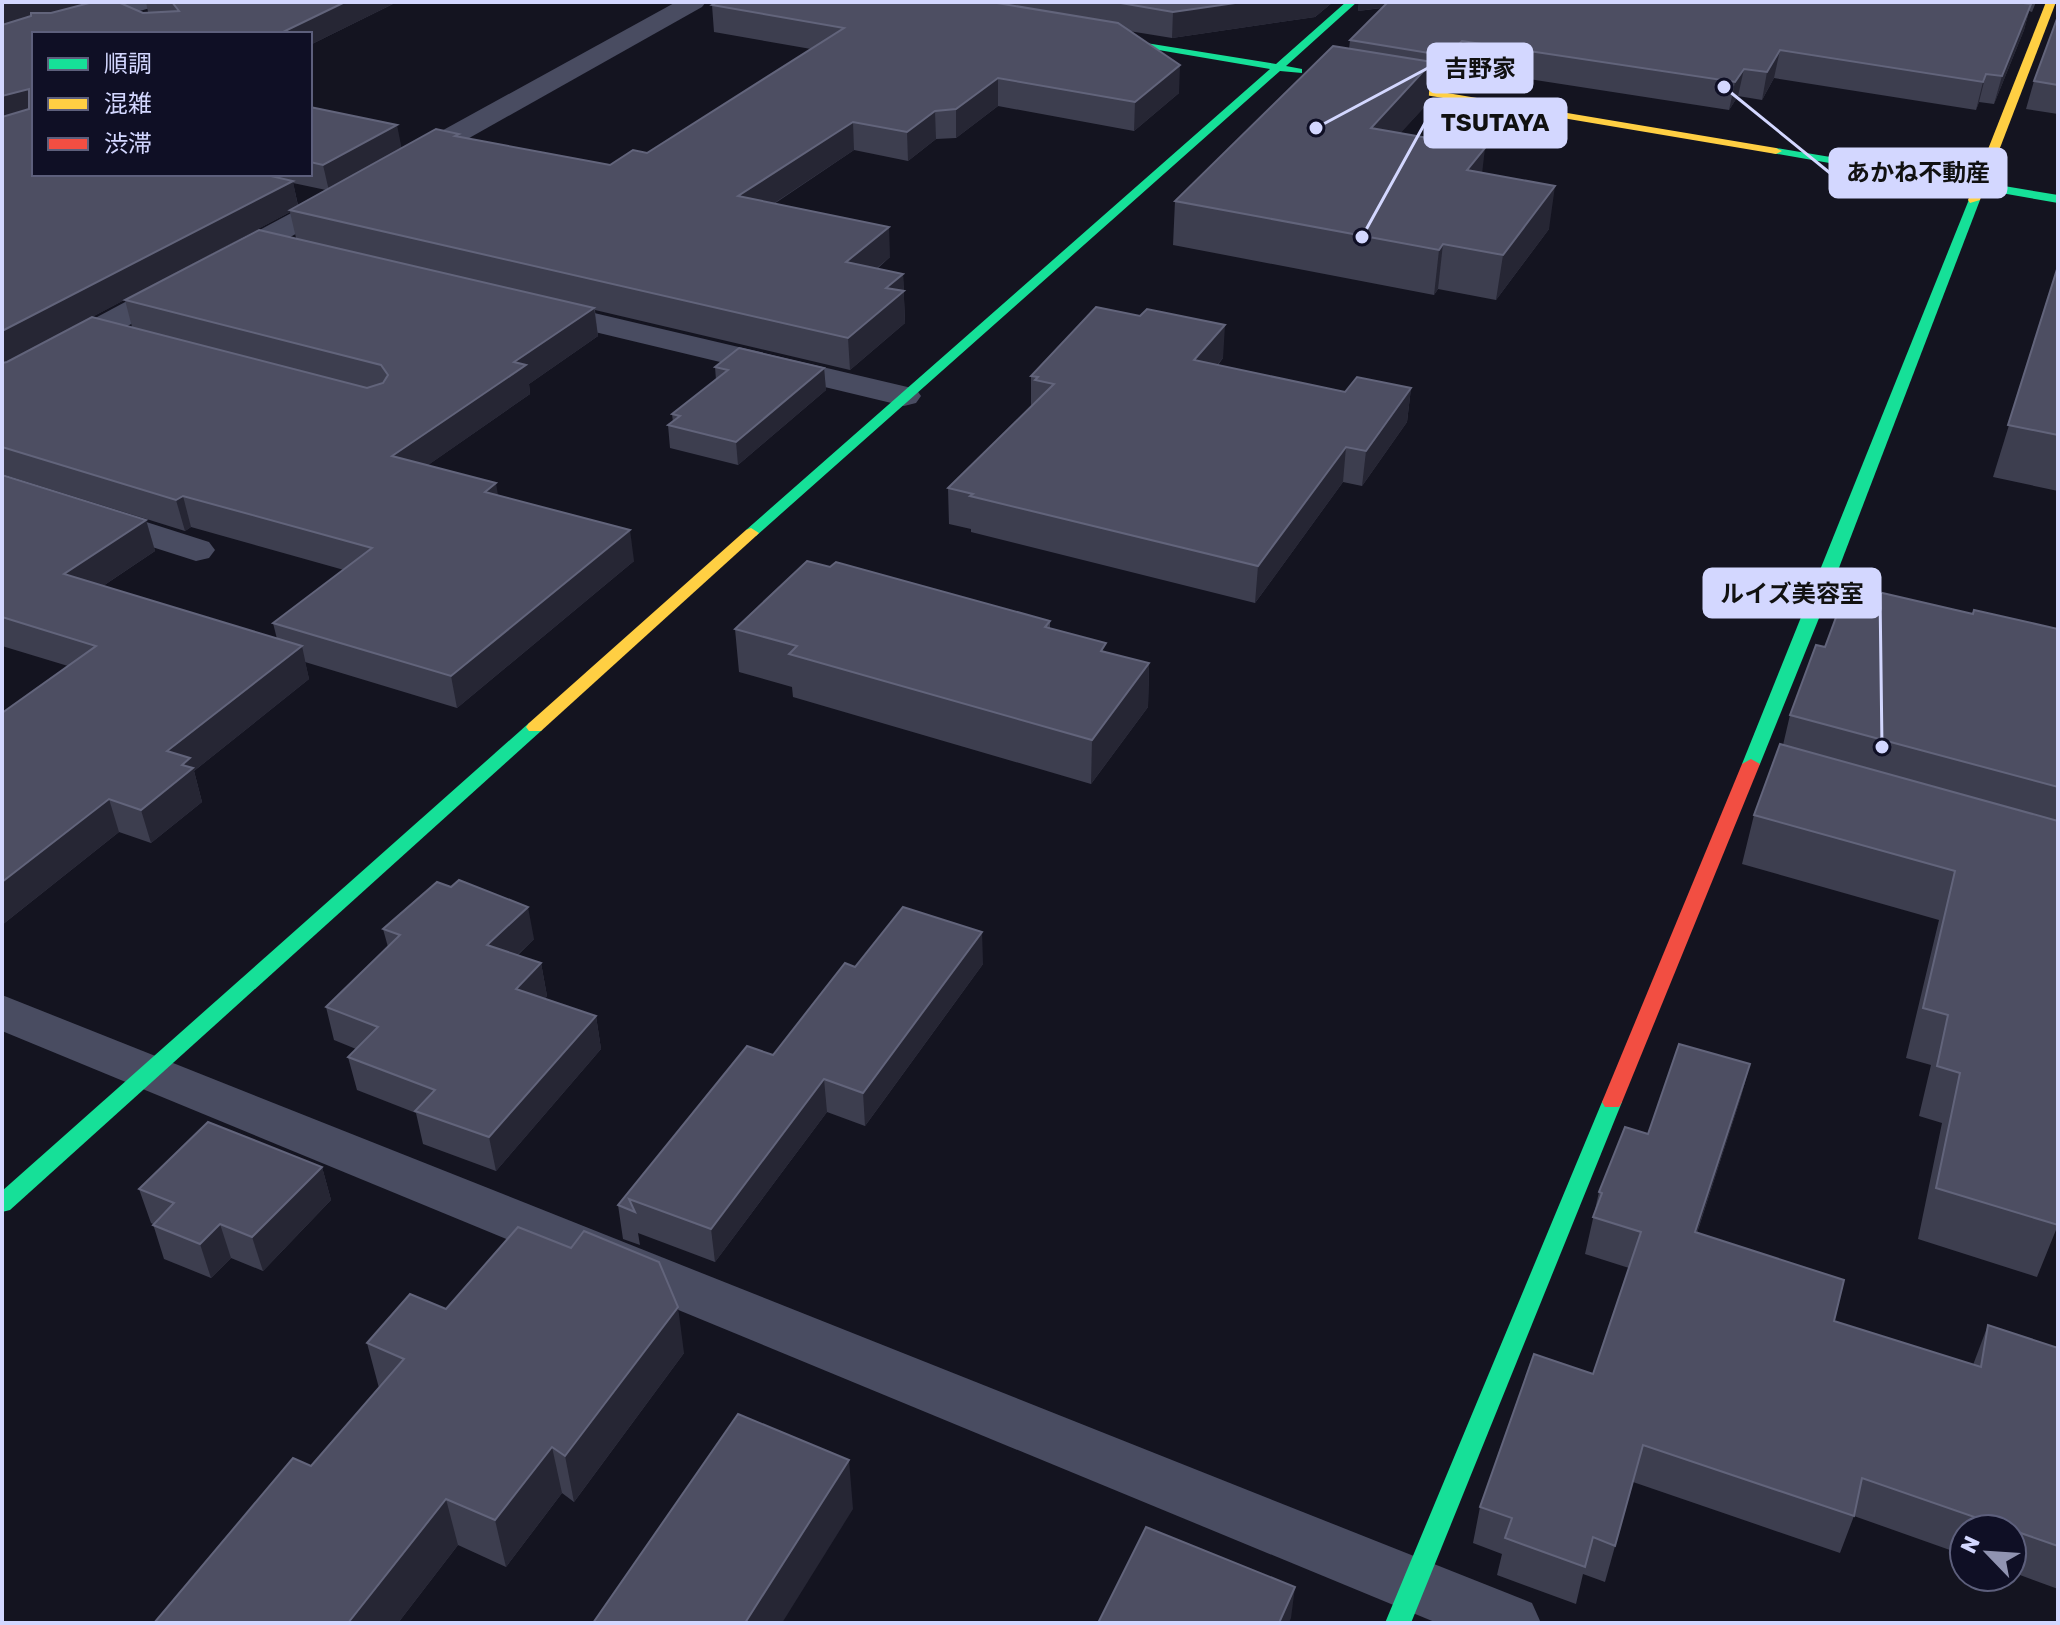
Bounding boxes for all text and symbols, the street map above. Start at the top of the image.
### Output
legend [32,32,312,176]
callout: 吉野家 [1428,44,1532,92]
text: 順調 [104,50,152,78]
text: 吉野家 [1444,55,1516,83]
text: 混雑 [104,90,152,118]
callout: TSUTAYA [1425,99,1566,147]
text: TSUTAYA [1441,109,1549,137]
text: 渋滞 [104,130,152,158]
callout: あかね不動産 [1830,149,2006,197]
text: あかね不動産 [1846,159,1990,187]
callout: ルイズ美容室 [1704,569,1880,617]
text: ルイズ美容室 [1720,580,1864,608]
north arrow [1948,1513,2028,1593]
text: N [1955,1532,1986,1558]

